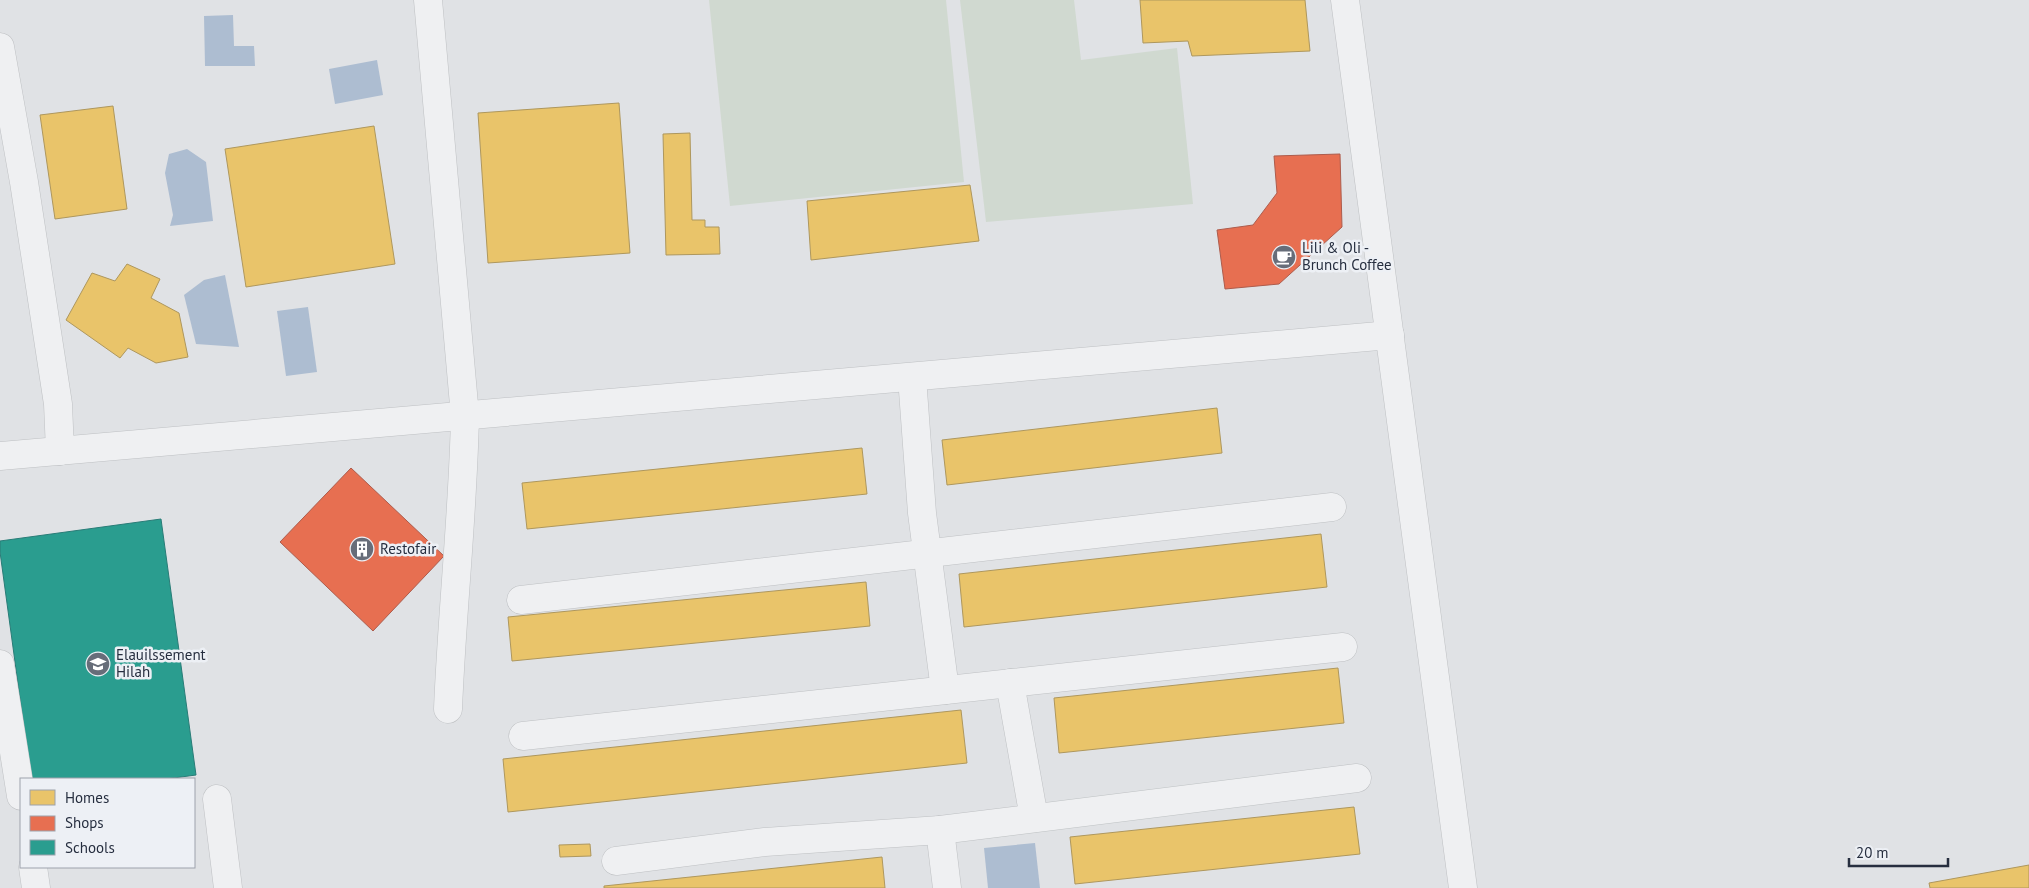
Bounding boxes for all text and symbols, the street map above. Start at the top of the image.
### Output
place label: Lili & Oli - Brunch Coffee [1302,238,1392,274]
cafe icon: Lili & Oli - Brunch Coffee [1271,244,1297,270]
building icon: Restofair [349,536,375,562]
place label: Restofair [380,539,436,558]
place label: Elauilssement Hilah [116,645,206,681]
school or university icon: Elauilssement Hilah [85,651,111,677]
legend [20,778,195,868]
text: Homes [65,788,109,807]
text: Shops [65,813,104,832]
scale bar [1849,836,1948,868]
text: Schools [65,838,115,857]
text: 20 m [1856,843,1889,862]

